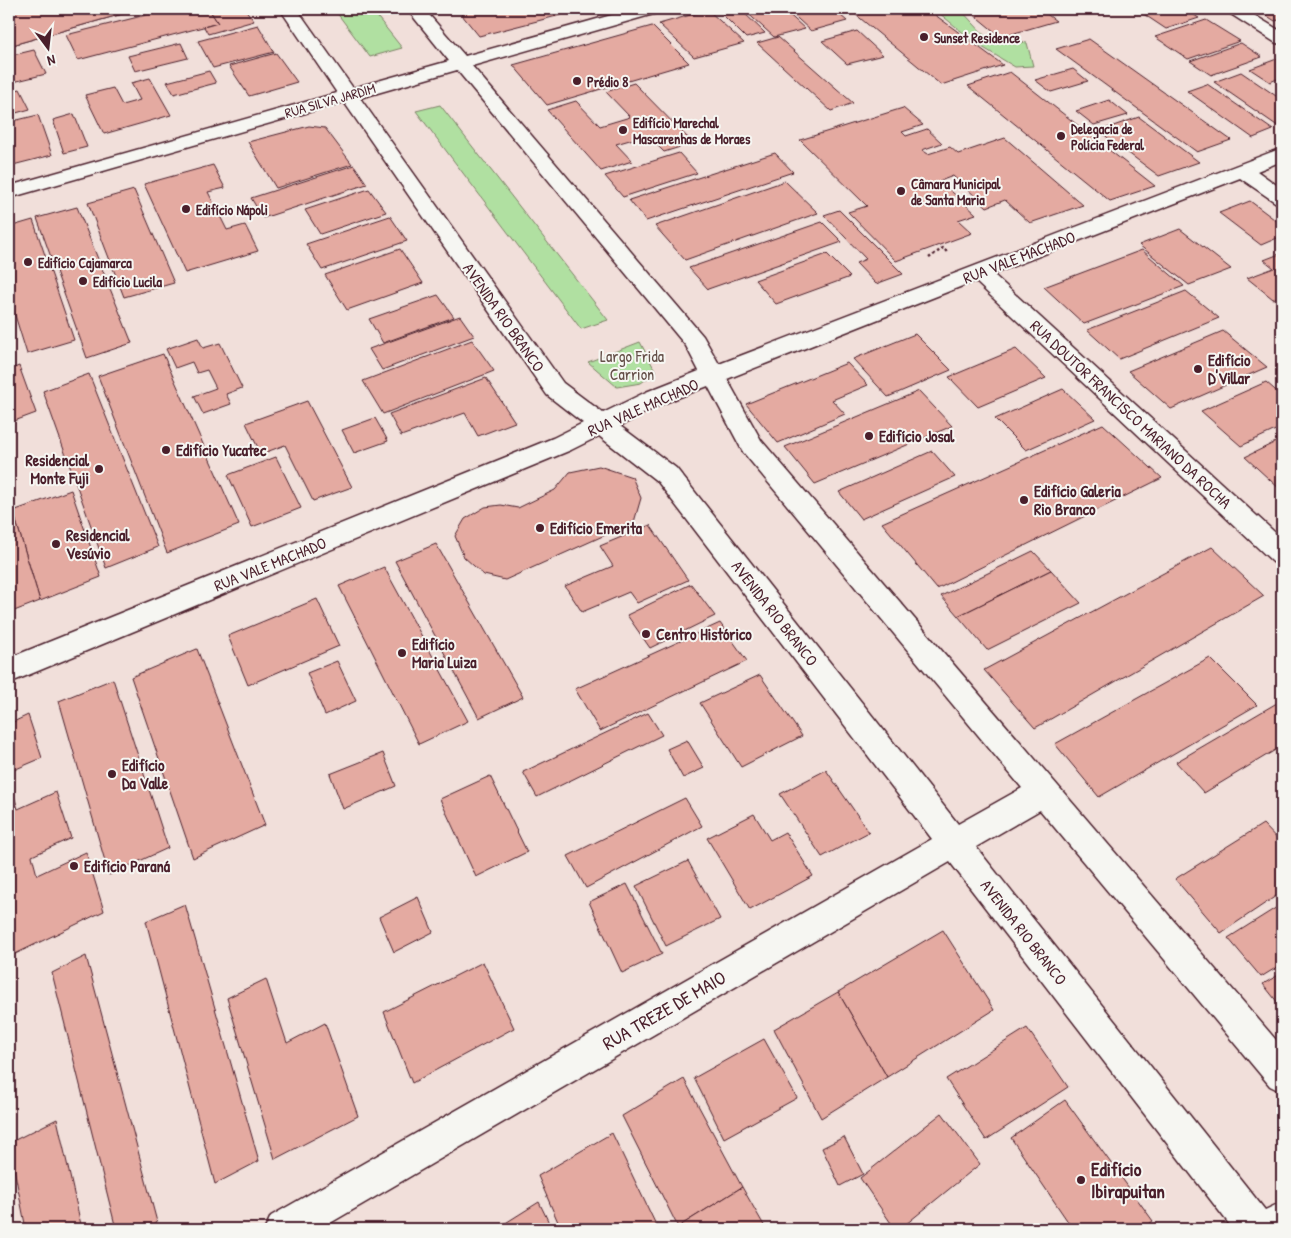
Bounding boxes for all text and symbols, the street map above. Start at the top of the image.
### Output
north arrow [22,22,72,72]
place label: Sunset Residence [934,28,1021,47]
marker: Sunset Residence [918,31,930,43]
text: N [45,51,58,71]
place label: Prédio 8 [587,72,628,91]
marker: Prédio 8 [571,75,583,87]
street label: RUA SILVA JARDIM [282,78,378,122]
place label: Edifício Marechal Mascarenhas de Moraes [633,113,751,148]
place label: Delegacia de Polícia Federal [1071,119,1144,154]
marker: Edifício Marechal Mascarenhas de Moraes [617,124,629,136]
marker: Delegacia de Polícia Federal [1055,130,1067,142]
place label: Câmara Municipal de Santa Maria [911,174,1001,209]
marker: Câmara Municipal de Santa Maria [895,185,907,197]
place label: Edifício Nápoli [196,200,268,221]
marker: Edifício Nápoli [180,203,192,215]
street label: RUA VALE MACHADO [960,225,1079,289]
place label: Edifício Cajamarca [38,253,132,273]
marker: Edifício Cajamarca [22,256,34,268]
street label: AVENIDA RIO BRANCO [458,258,550,376]
place label: Edifício Lucila [93,272,162,291]
marker: Edifício Lucila [77,275,89,287]
street label: RUA DOUTOR FRANCISCO MARIANO DA ROCHA [1026,315,1236,513]
park label: Largo Frida Carrion [600,345,664,385]
place label: Edifício D'Villar [1208,349,1251,389]
marker: Edifício D'Villar [1192,363,1204,375]
street label: RUA VALE MACHADO [584,373,702,441]
place label: Edifício Josal [879,425,955,447]
marker: Edifício Josal [863,430,875,442]
place label: Edifício Yucatec [176,439,267,461]
marker: Edifício Yucatec [160,444,172,456]
place label: Residencial Monte Fuji [25,449,90,489]
marker: Residencial Monte Fuji [93,463,105,475]
place label: Edifício Galeria Rio Branco [1034,480,1121,520]
marker: Edifício Galeria Rio Branco [1018,494,1030,506]
place label: Edifício Emerita [550,517,643,539]
marker: Edifício Emerita [534,522,546,534]
place label: Residencial Vesúvio [66,524,130,564]
street label: RUA VALE MACHADO [211,531,329,596]
marker: Residencial Vesúvio [50,538,62,550]
street label: AVENIDA RIO BRANCO [727,556,823,670]
place label: Centro Histórico [656,623,752,645]
marker: Centro Histórico [640,628,652,640]
place label: Edifício Maria Luiza [412,633,477,673]
marker: Edifício Maria Luiza [396,647,408,659]
place label: Edifício Da Valle [122,754,169,794]
marker: Edifício Da Valle [106,768,118,780]
place label: Edifício Paraná [84,855,171,877]
marker: Edifício Paraná [68,860,80,872]
street label: AVENIDA RIO BRANCO [976,875,1072,989]
street label: RUA TREZE DE MAIO [598,964,730,1056]
place label: Edifício Ibirapuitan [1091,1156,1165,1205]
marker: Edifício Ibirapuitan [1075,1174,1087,1186]

